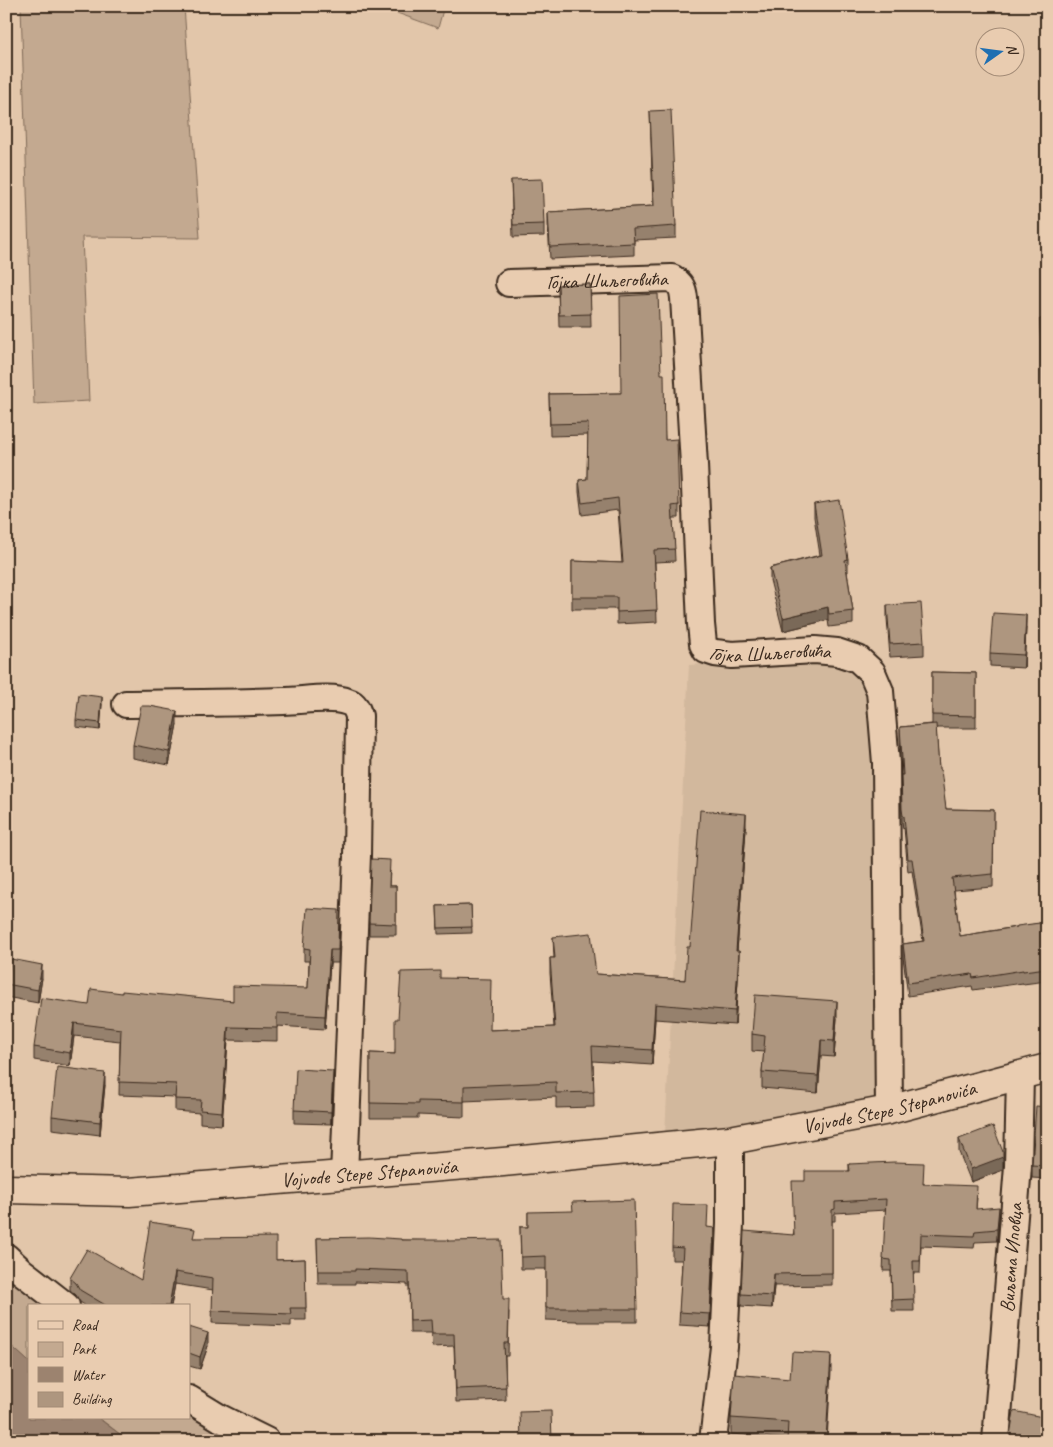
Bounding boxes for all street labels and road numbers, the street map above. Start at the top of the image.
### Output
street label: Гојка Шиљеговића [546,266,669,295]
street label: Гојка Шиљеговића [706,638,833,668]
street label: Vojvode Stepe Stepanovića [801,1075,980,1139]
street label: Vojvode Stepe Stepanovića [280,1154,460,1193]
street label: Виљема Иповца [994,1201,1028,1313]

